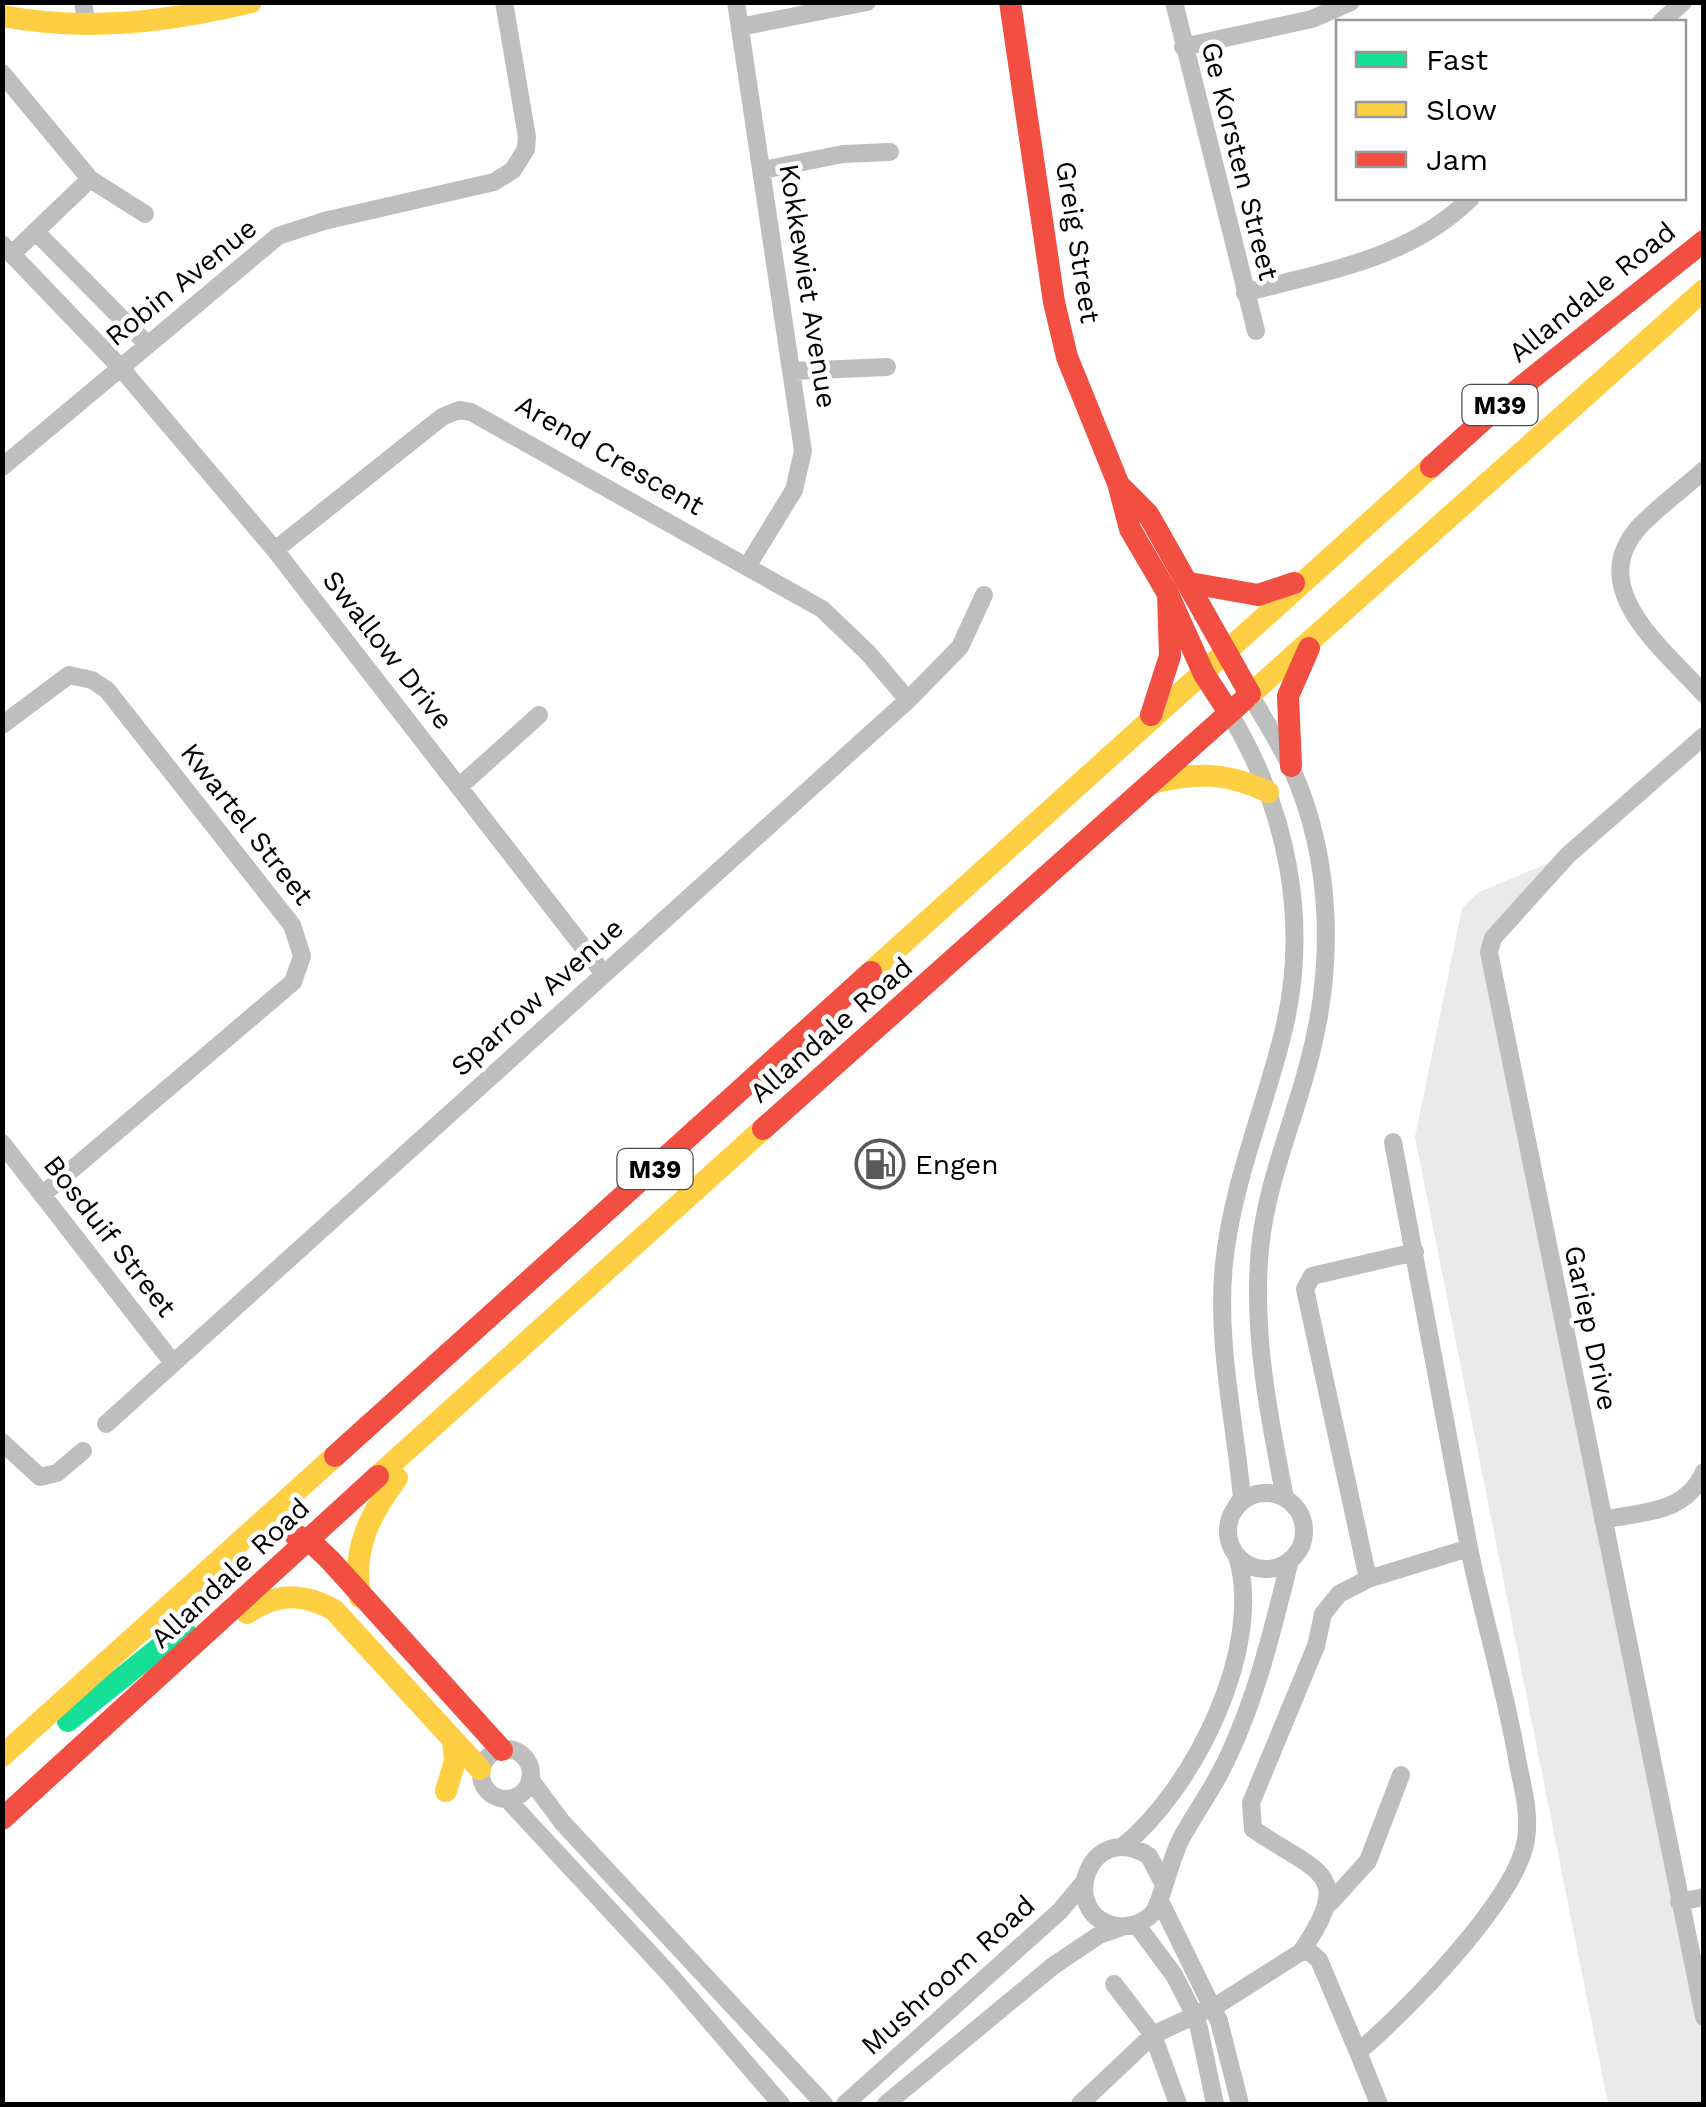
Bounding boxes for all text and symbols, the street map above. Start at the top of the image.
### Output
legend [1336,20,1686,200]
street label: Ge Korsten Street [1194,38,1286,284]
text: Fast [1426,42,1489,77]
text: Slow [1426,92,1497,127]
text: Jam [1426,142,1488,177]
street label: Greig Street [1049,159,1107,326]
street label: Kokkewiet Avenue [772,162,844,410]
street label: Robin Avenue [99,211,263,353]
street label: Allandale Road [1502,215,1682,369]
road number: M39 [1462,385,1538,425]
street label: Arend Crescent [510,388,710,522]
street label: Swallow Drive [316,564,460,736]
street label: Kwartel Street [174,737,321,912]
street label: Sparrow Avenue [444,911,630,1083]
street label: Allandale Road [743,950,919,1110]
fuel station icon: Engen [854,1138,906,1190]
place label: Engen [915,1148,999,1181]
street label: Bosduif Street [37,1149,183,1324]
road number: M39 [618,1149,692,1189]
street label: Gariep Drive [1557,1242,1625,1414]
street label: Allandale Road [144,1491,316,1655]
street label: Mushroom Road [854,1888,1042,2062]

